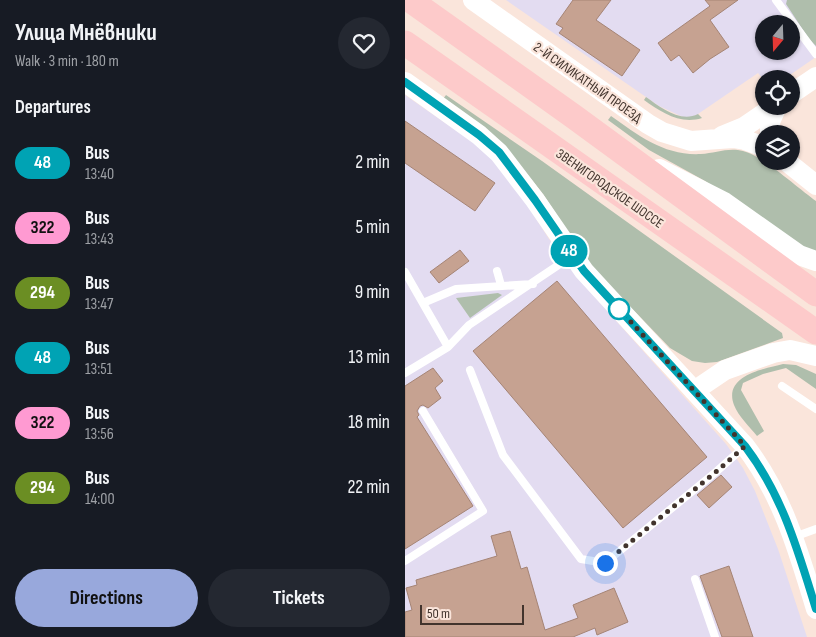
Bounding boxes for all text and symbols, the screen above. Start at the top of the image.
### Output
north arrow [755,15,800,60]
map controls [755,15,800,170]
button: heart [338,17,390,69]
text: Улица Мнёвники [15,18,157,47]
street label: 2-Й СИЛИКАТНЫЙ ПРОЕЗД [530,39,646,126]
text: Walk · 3 min · 180 m [15,52,119,71]
button: locate [755,70,800,115]
text: Departures [15,96,91,119]
button: layers [755,125,800,170]
text: Bus [85,142,110,165]
street label: ЗВЕНИГОРОДСКОЕ ШОССЕ [553,145,667,232]
text: 2 min [355,151,390,174]
text: 48 [34,152,51,173]
text: 13:40 [85,165,114,184]
text: Bus [85,207,110,230]
text: 5 min [355,216,390,239]
text: 322 [31,217,54,238]
text: 13:43 [85,230,114,249]
line badge: 48 [547,235,591,267]
text: 48 [561,240,577,261]
text: Bus [85,272,110,295]
text: 9 min [355,281,390,304]
text: 294 [30,282,55,303]
text: 13:47 [85,295,113,314]
unlabelled marker [608,298,630,320]
text: Bus [85,337,110,360]
text: 13 min [349,346,390,369]
text: 48 [34,347,51,368]
text: 13:51 [85,360,112,379]
text: Bus [85,402,110,425]
text: 18 min [348,411,390,434]
text: 322 [31,412,54,433]
text: 13:56 [85,425,114,444]
text: Bus [85,467,110,490]
text: 22 min [347,476,390,499]
text: 294 [30,477,55,498]
text: 14:00 [85,490,115,509]
your location [593,551,618,576]
button: Directions [15,569,198,627]
button: Tickets [208,569,390,627]
scale bar [420,602,524,625]
text: 50 m [427,605,450,622]

